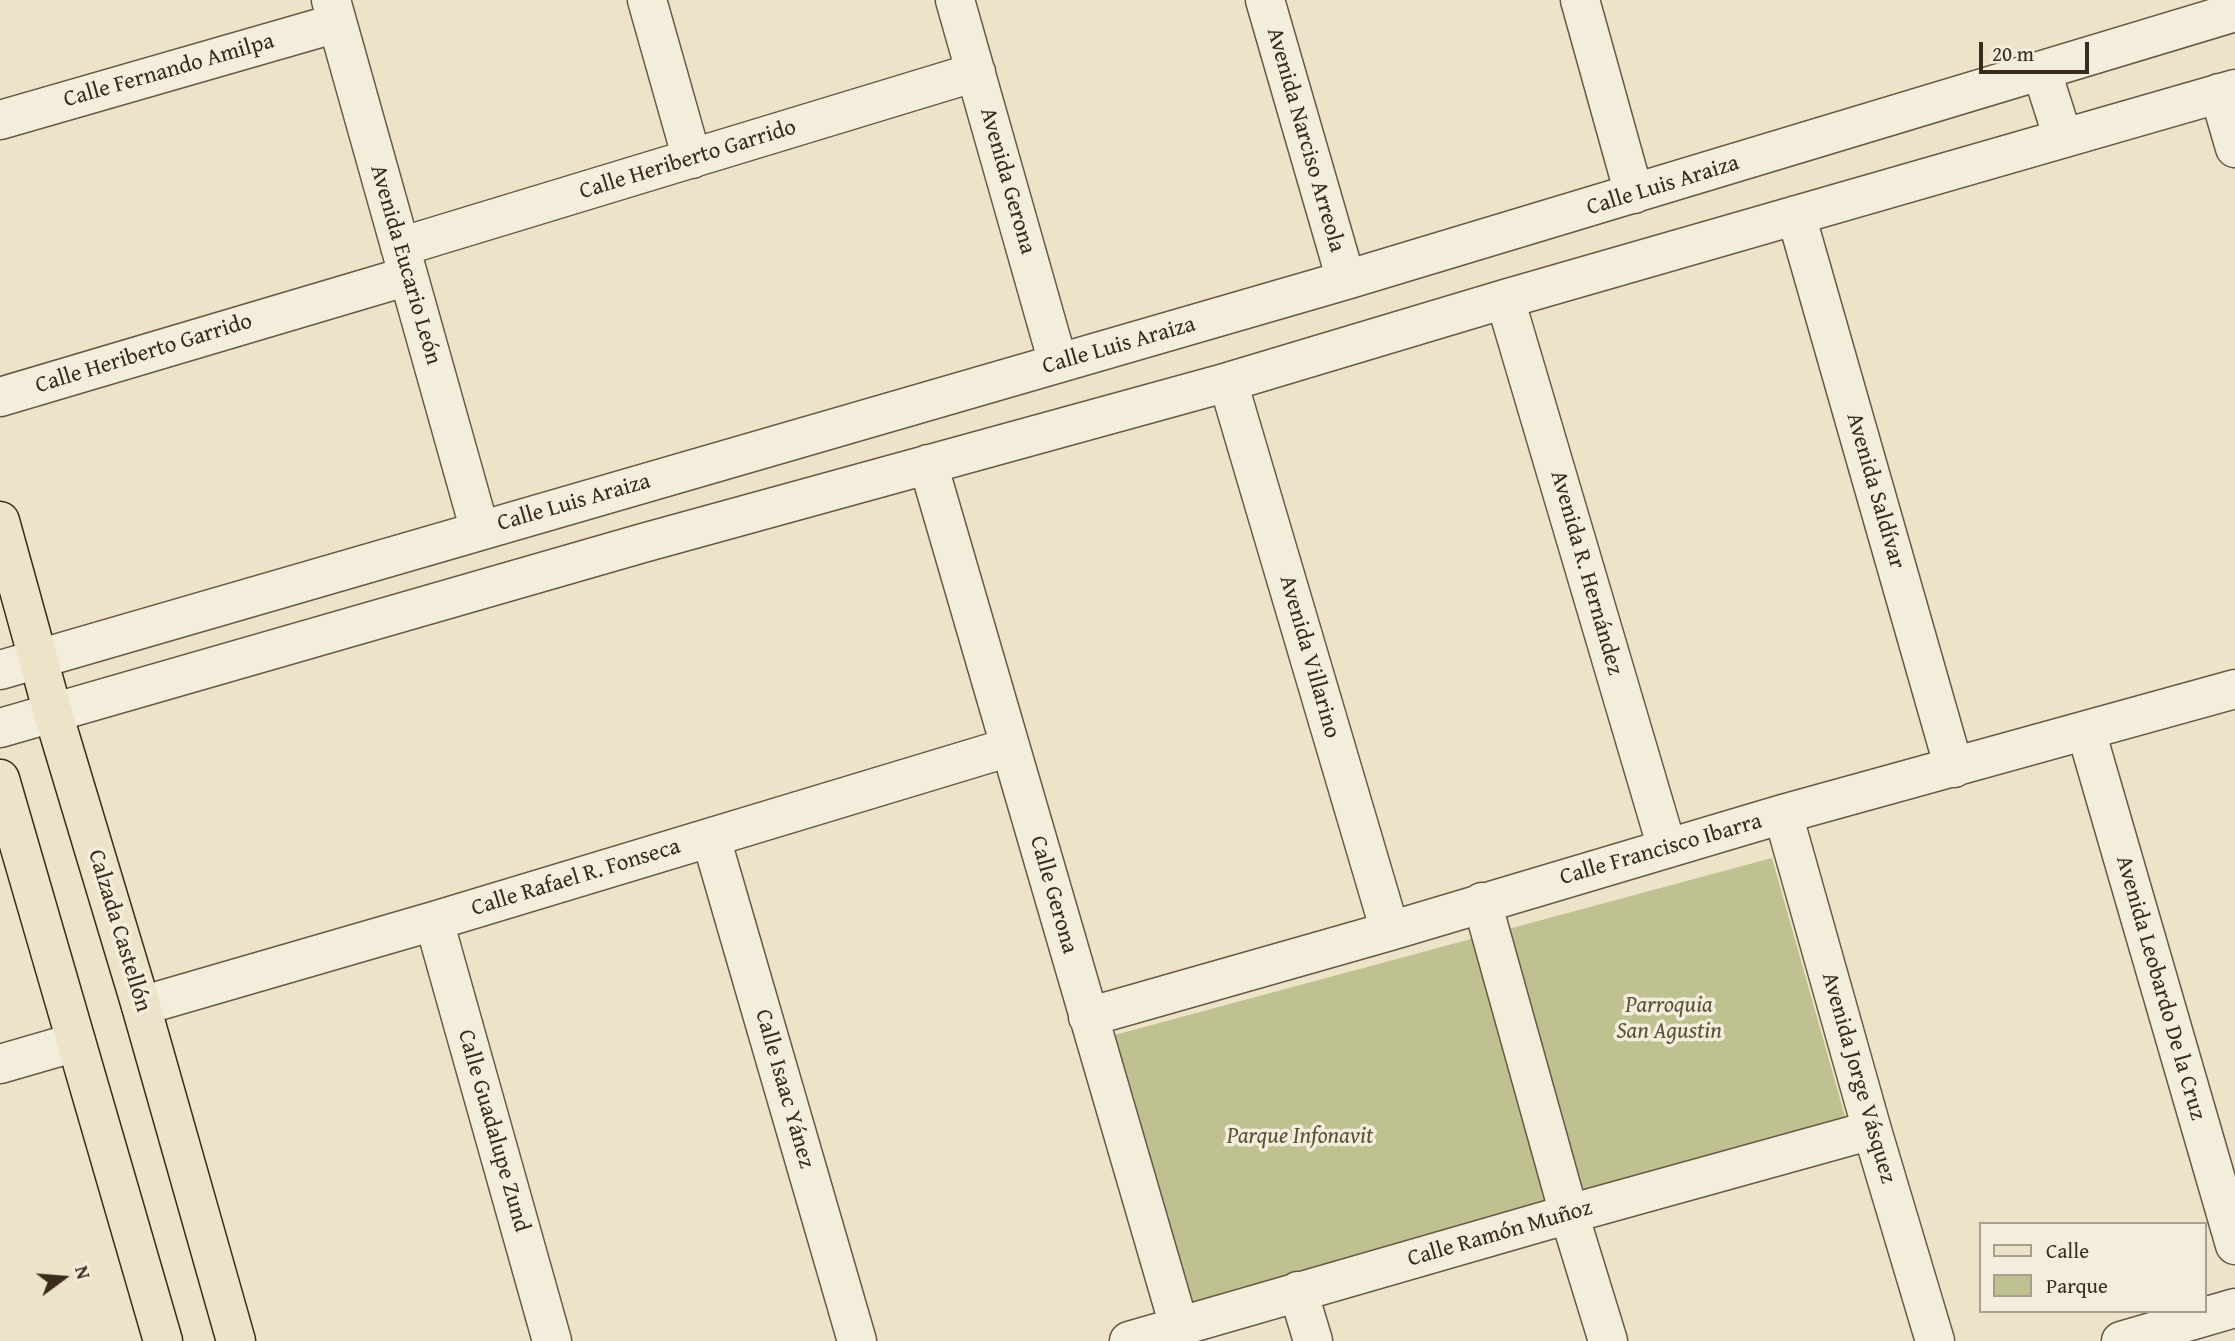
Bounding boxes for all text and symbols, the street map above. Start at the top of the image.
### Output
street label: Avenida Narciso Arreola [1260,25,1350,255]
street label: Calle Fernando Amilpa [61,28,277,114]
scale bar [1983,28,2093,72]
text: 20 m [1992,38,2034,69]
street label: Avenida Gerona [973,105,1041,257]
street label: Calle Heriberto Garrido [576,114,800,206]
street label: Calle Luis Araiza [1583,150,1743,222]
street label: Avenida Eucario León [363,162,447,368]
street label: Calle Heriberto Garrido [32,308,256,400]
street label: Calle Luis Araiza [1039,311,1199,381]
street label: Avenida Saldívar [1840,410,1910,572]
street label: Calle Luis Araiza [494,468,654,538]
street label: Avenida R. Hernández [1544,468,1628,678]
street label: Avenida Villarino [1273,572,1345,742]
street label: Calle Francisco Ibarra [1557,808,1765,892]
street label: Calle Rafael R. Fonseca [468,833,684,923]
street label: Calle Gerona [1023,833,1083,957]
street label: Calzada Castellón [81,847,157,1015]
street label: Avenida Leobardo De la Cruz [2109,853,2211,1123]
street label: Avenida Jorge Vásquez [1815,969,1901,1187]
park label: Parroquia San Agustin [1616,992,1722,1046]
street label: Calle Isaac Yánez [748,1006,820,1172]
street label: Calle Guadalupe Zund [451,1027,535,1235]
park label: Parque Infonavit [1227,1123,1373,1151]
street label: Calle Ramón Muñoz [1405,1194,1595,1274]
legend [1980,1222,2207,1313]
text: Calle [2046,1235,2089,1266]
north arrow [28,1243,98,1313]
text: N [68,1262,98,1282]
text: Parque [2046,1270,2108,1301]

